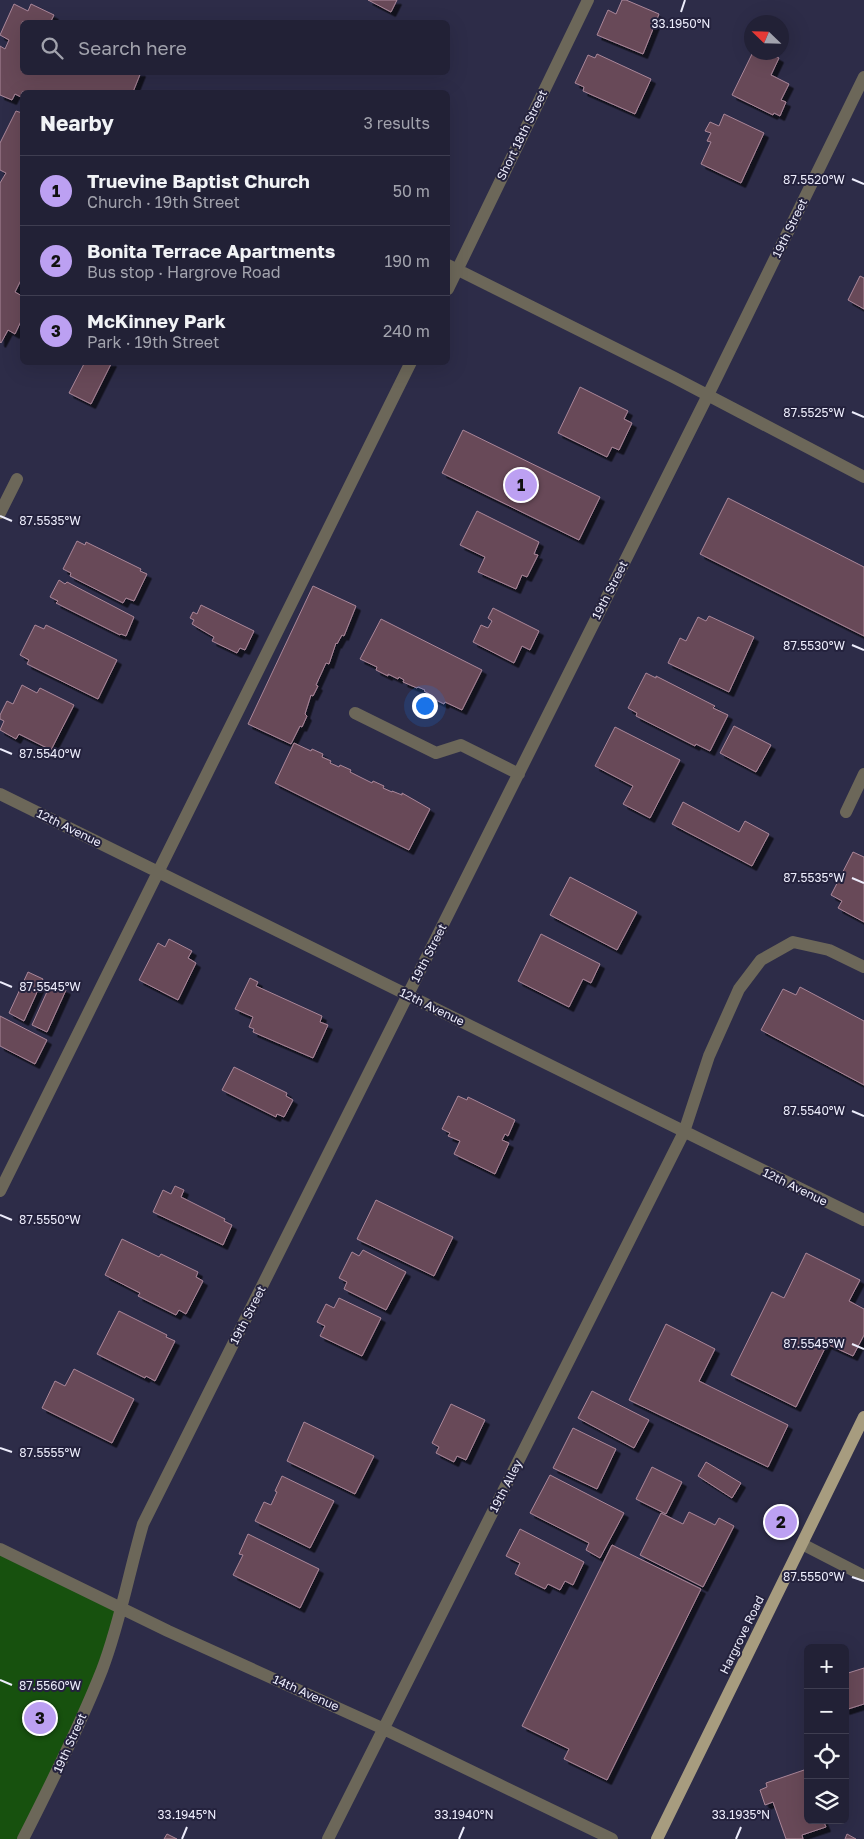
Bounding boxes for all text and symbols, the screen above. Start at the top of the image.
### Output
north arrow [744,15,789,60]
text: 33.1950°N [652,16,710,31]
search box [20,20,450,75]
icon: search [38,34,66,62]
text: Search here [78,36,187,59]
street label: Short 18th Street [493,87,550,182]
text: Nearby [40,110,114,136]
text: 3 results [363,113,430,133]
text: Truevine Baptist Church [87,169,310,192]
text: 87.5520°W [783,172,845,187]
text: 1 [52,181,60,201]
text: 50 m [393,181,430,201]
text: Church · 19th Street [87,192,240,212]
street label: 19th Street [769,196,810,260]
text: Bonita Terrace Apartments [87,239,336,262]
text: 2 [51,251,61,271]
text: 190 m [384,251,430,271]
text: Bus stop · Hargrove Road [87,262,281,282]
text: McKinney Park [87,309,226,332]
text: 3 [51,321,61,341]
text: 240 m [383,321,430,341]
text: Park · 19th Street [87,332,219,352]
text: 87.5525°W [783,405,845,420]
pin: 1 [505,466,537,504]
text: 87.5535°W [19,513,81,528]
street label: 19th Street [588,558,631,622]
text: 87.5530°W [783,638,845,653]
your location [412,693,438,719]
text: 87.5540°W [19,746,82,761]
street label: 12th Avenue [34,805,104,850]
text: 87.5535°W [783,870,845,885]
street label: 19th Street [407,921,450,985]
text: 87.5545°W [19,979,81,994]
street label: 12th Avenue [397,984,467,1029]
text: 87.5540°W [783,1103,846,1118]
street label: 12th Avenue [760,1164,830,1209]
text: 87.5550°W [19,1212,81,1227]
street label: 19th Street [226,1283,269,1347]
text: 87.5545°W [783,1336,845,1351]
text: 87.5555°W [19,1445,81,1460]
street label: 19th Alley [486,1457,525,1515]
pin: 2 [765,1503,797,1541]
text: 87.5550°W [783,1569,845,1584]
street label: Hargrove Road [716,1593,767,1676]
map controls [804,1644,849,1824]
button: + [804,1644,849,1689]
street label: 14th Avenue [271,1671,342,1714]
text: 87.5560°W [19,1678,82,1693]
button: − [804,1689,849,1734]
pin: 3 [24,1699,56,1737]
street label: 19th Street [50,1710,89,1775]
button: locate [804,1734,849,1779]
button: layers [804,1779,849,1824]
text: 33.1945°N [158,1807,216,1822]
text: 33.1940°N [434,1807,494,1822]
text: 33.1935°N [712,1807,770,1822]

